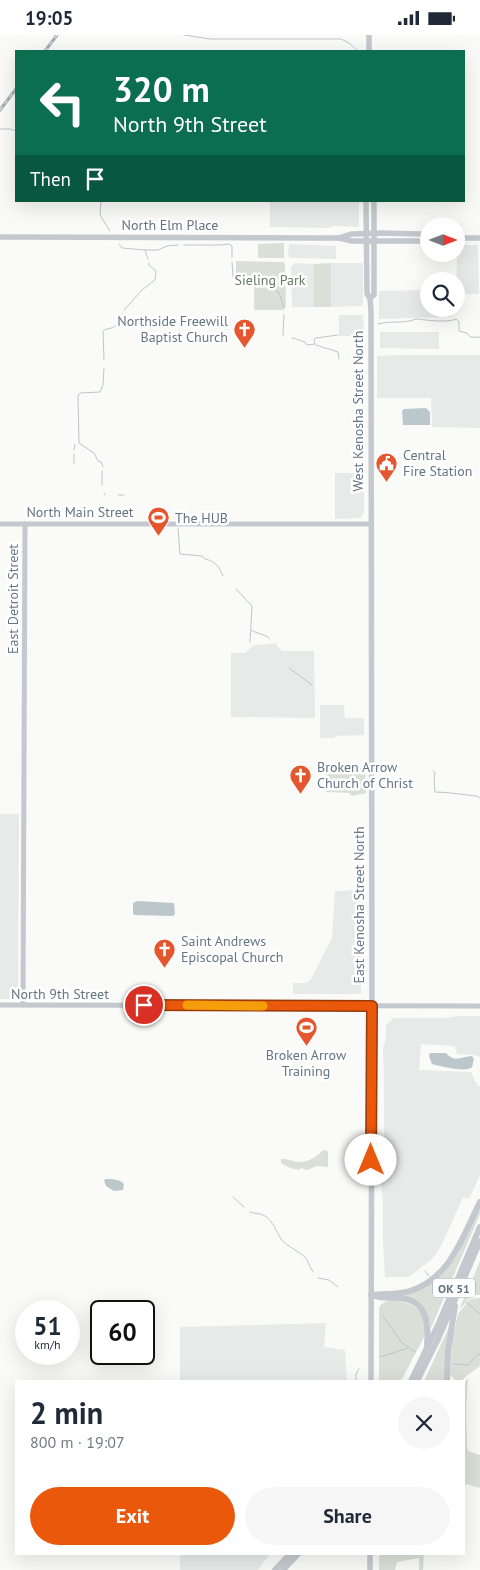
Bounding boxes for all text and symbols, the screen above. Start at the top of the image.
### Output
text: 19:05 [25,6,73,30]
text: 320 m [113,66,210,112]
icon: left [30,70,95,135]
text: North 9th Street [113,110,267,138]
icon: arrive [81,165,109,193]
text: Then [30,167,71,191]
street label: North Elm Place [122,216,218,234]
north arrow [420,217,465,263]
map controls [420,217,465,317]
park label: Sieling Park [235,271,306,289]
button: search [420,272,465,317]
place label: Northside Freewill Baptist Church [117,312,228,346]
church icon: Northside Freewill Baptist Church [232,317,256,348]
street label: West Kenosha Street North [349,331,367,491]
place label: Central Fire Station [403,446,472,480]
public building icon: Central Fire Station [375,451,399,482]
street label: North Main Street [26,503,134,521]
sports icon: The HUB [147,506,171,537]
place label: The HUB [175,509,228,527]
street label: East Detroit Street [4,544,22,654]
place label: Broken Arrow Church of Christ [317,758,413,792]
church icon: Broken Arrow Church of Christ [289,763,313,794]
street label: East Kenosha Street North [350,826,368,984]
place label: Saint Andrews Episcopal Church [181,932,284,966]
church icon: Saint Andrews Episcopal Church [153,937,177,968]
pin [123,984,165,1026]
street label: North 9th Street [11,985,109,1003]
icon: arrive [130,991,158,1019]
sports icon: Broken Arrow Training [294,1015,318,1046]
place label: Broken Arrow Training [266,1046,347,1080]
position arrow [344,1133,396,1185]
road number: OK 51 [433,1279,475,1297]
speed limit sign: 60 [90,1300,155,1365]
text: 51 [33,1310,62,1342]
text: km/h [34,1337,61,1352]
text: 2 min [30,1393,103,1432]
button: close [398,1397,450,1449]
text: 800 m · 19:07 [30,1432,125,1452]
button: Exit [30,1487,235,1545]
button: Share [245,1487,450,1545]

